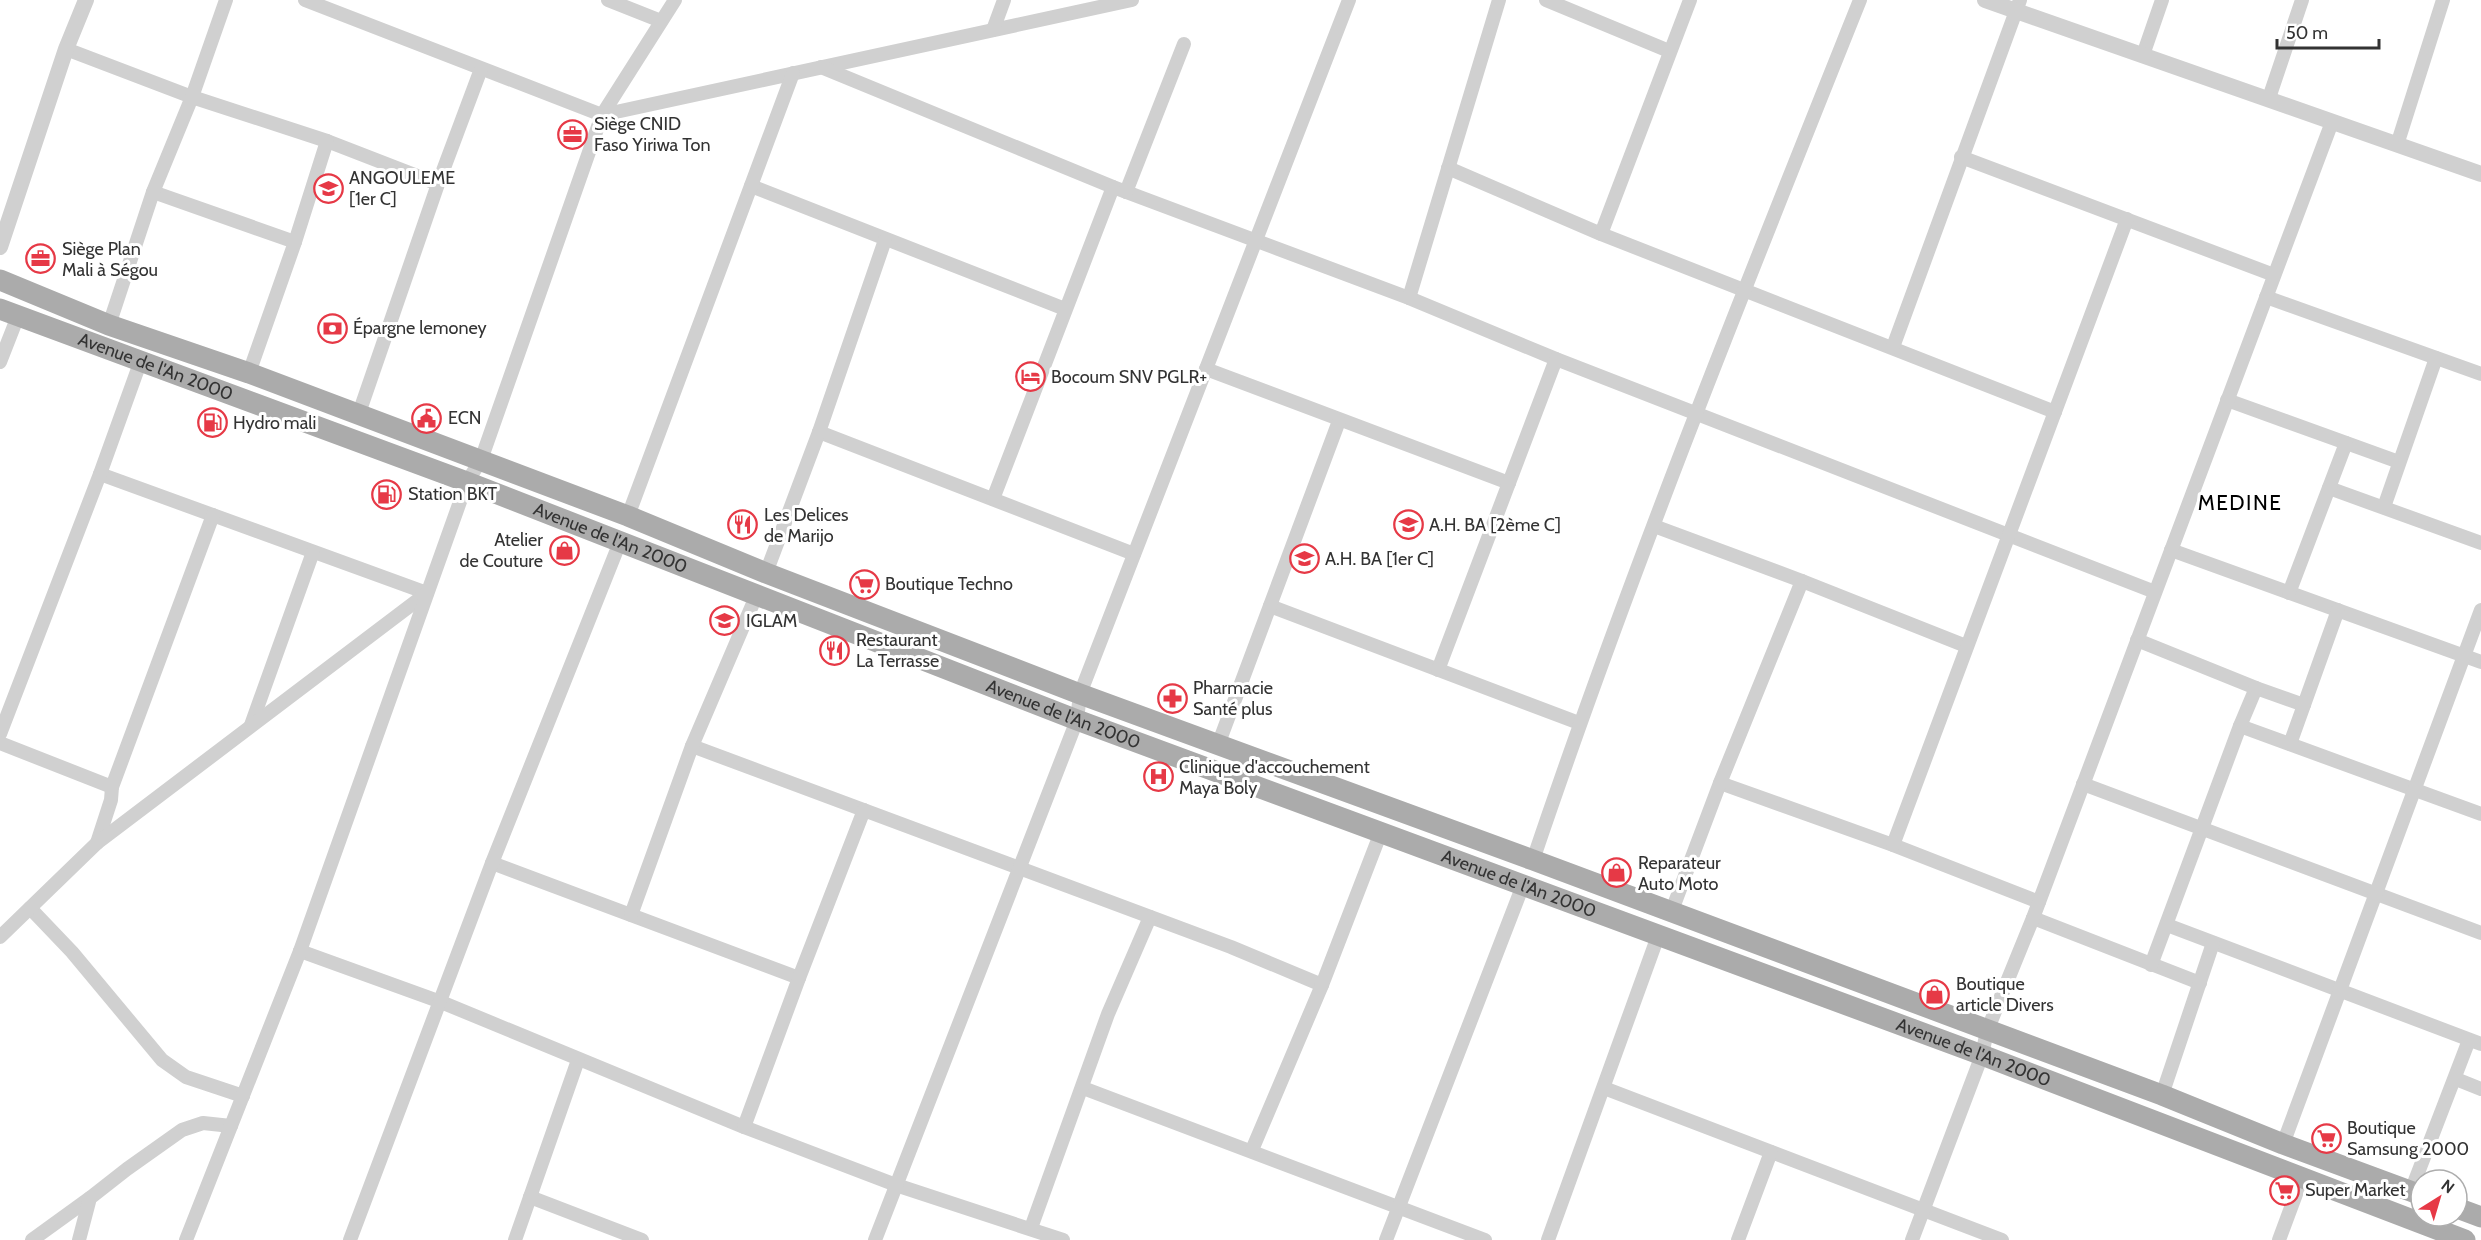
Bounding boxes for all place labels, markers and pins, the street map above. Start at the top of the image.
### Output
place label: Siège CNID Faso Yiriwa Ton [594,113,710,156]
office icon: Siège CNID Faso Yiriwa Ton [557,118,589,150]
place label: ANGOULEME [1er C] [349,167,455,210]
school or university icon: ANGOULEME [1er C] [312,172,344,204]
place label: Siège Plan Mali à Ségou [62,238,158,281]
office icon: Siège Plan Mali à Ségou [25,243,57,275]
bank icon: Épargne lemoney [316,312,348,344]
place label: Épargne lemoney [353,317,487,339]
hotel icon: Bocoum SNV PGLR+ [1014,361,1046,393]
place label: Bocoum SNV PGLR+ [1051,366,1207,388]
public building icon: ECN [411,402,443,434]
fuel station icon: Hydro mali [196,407,228,439]
place label: ECN [448,407,482,429]
place label: Hydro mali [233,412,316,434]
fuel station icon: Station BKT [371,478,403,510]
place label: Station BKT [408,483,498,505]
place label: Les Delices de Marijo [764,504,849,547]
restaurant icon: Les Delices de Marijo [727,509,759,541]
school or university icon: A.H. BA [2ème C] [1392,509,1424,541]
place label: A.H. BA [2ème C] [1429,514,1561,536]
place label: Atelier de Couture [459,529,543,572]
shop icon: Atelier de Couture [548,534,580,566]
school or university icon: A.H. BA [1er C] [1288,543,1320,575]
place label: A.H. BA [1er C] [1325,548,1434,570]
supermarket icon: Boutique Techno [848,568,880,600]
place label: Boutique Techno [885,573,1013,595]
school or university icon: IGLAM [709,605,741,637]
place label: IGLAM [746,610,797,632]
place label: Restaurant La Terrasse [856,629,939,672]
restaurant icon: Restaurant La Terrasse [819,634,851,666]
place label: Pharmacie Santé plus [1193,677,1273,720]
pharmacy icon: Pharmacie Santé plus [1156,682,1188,714]
place label: Clinique d'accouchement Maya Boly [1179,756,1370,799]
hospital icon: Clinique d'accouchement Maya Boly [1142,761,1174,793]
place label: Reparateur Auto Moto [1638,852,1721,895]
shop icon: Reparateur Auto Moto [1601,857,1633,889]
place label: Boutique article Divers [1956,973,2054,1016]
shop icon: Boutique article Divers [1919,978,1951,1010]
place label: Boutique Samsung 2000 [2347,1117,2469,1160]
supermarket icon: Boutique Samsung 2000 [2310,1122,2342,1154]
supermarket icon: Super Market [2268,1174,2300,1206]
place label: Super Market [2305,1179,2406,1201]

